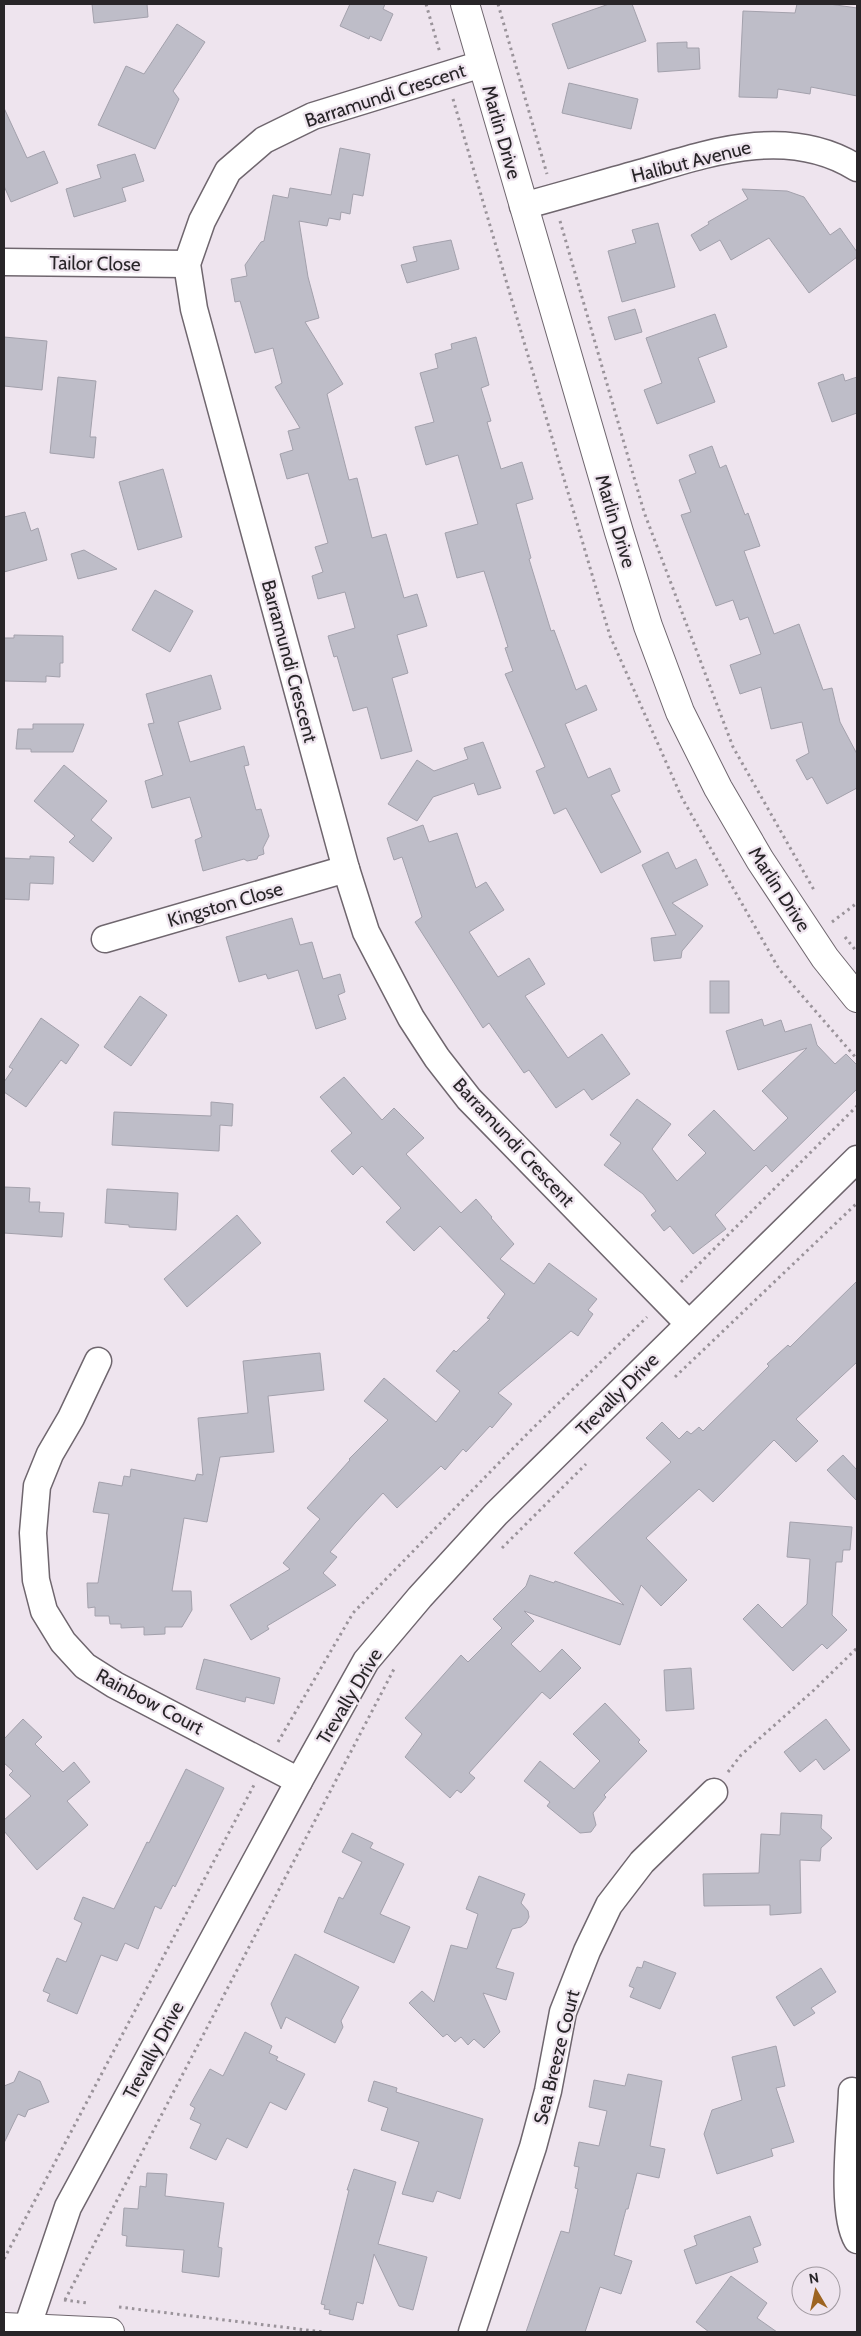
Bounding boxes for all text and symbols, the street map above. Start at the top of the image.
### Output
street label: Barramundi Crescent [302,58,469,132]
street label: Marlin Drive [477,83,526,182]
street label: Halibut Avenue [629,135,753,187]
street label: Tailor Close [49,251,141,276]
street label: Marlin Drive [590,472,641,571]
street label: Barramundi Crescent [257,577,322,746]
street label: Marlin Drive [744,843,816,936]
street label: Kingston Close [165,877,286,932]
street label: Barramundi Crescent [448,1073,580,1212]
street label: Trevally Drive [571,1348,664,1441]
street label: Trevally Drive [312,1644,387,1748]
street label: Rainbow Court [92,1664,208,1740]
street label: Sea Breeze Court [529,1987,584,2127]
street label: Trevally Drive [118,1997,189,2103]
north arrow [791,2266,841,2316]
text: N [808,2268,820,2288]

